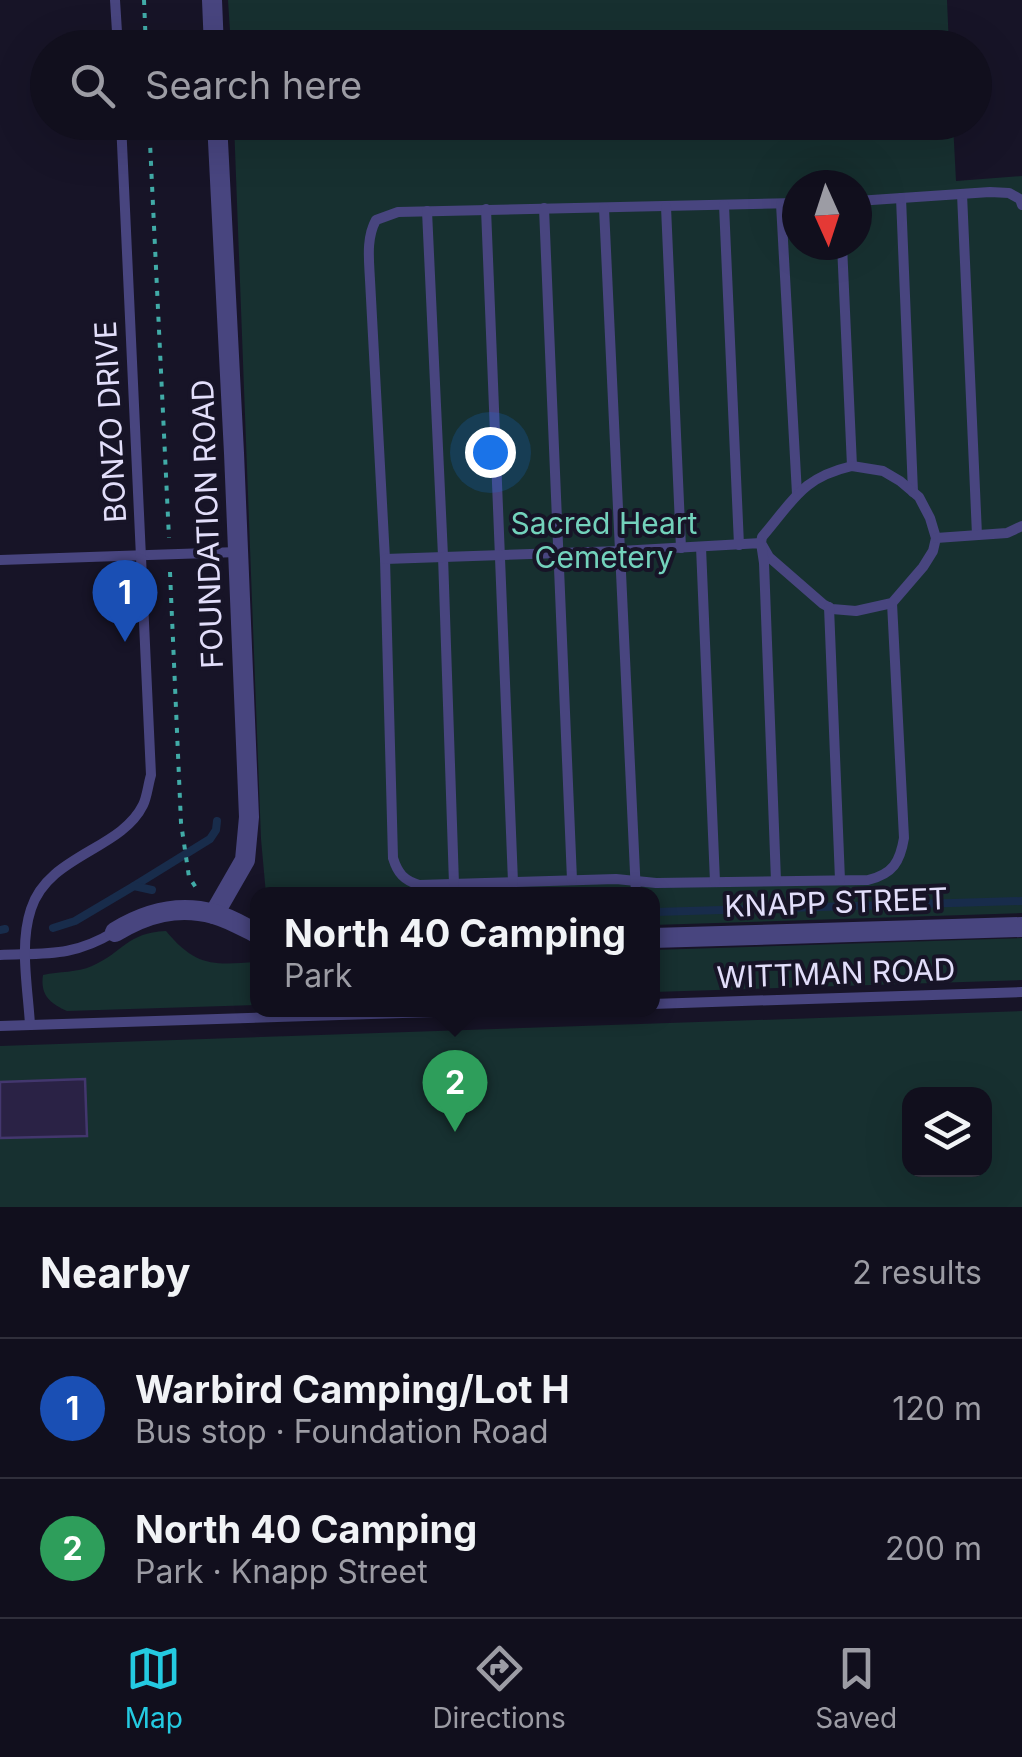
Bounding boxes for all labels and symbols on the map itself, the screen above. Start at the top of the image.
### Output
north arrow [782,170,872,260]
street label: BONZO DRIVE [87,320,133,524]
street label: FOUNDATION ROAD [184,379,230,669]
your location [465,427,516,478]
park label: Sacred Heart Cemetery [511,505,698,575]
pin: 1 [92,560,158,642]
street label: KNAPP STREET [724,880,948,924]
street label: WITTMAN ROAD [716,951,956,995]
pin: 2 [422,1050,488,1132]

